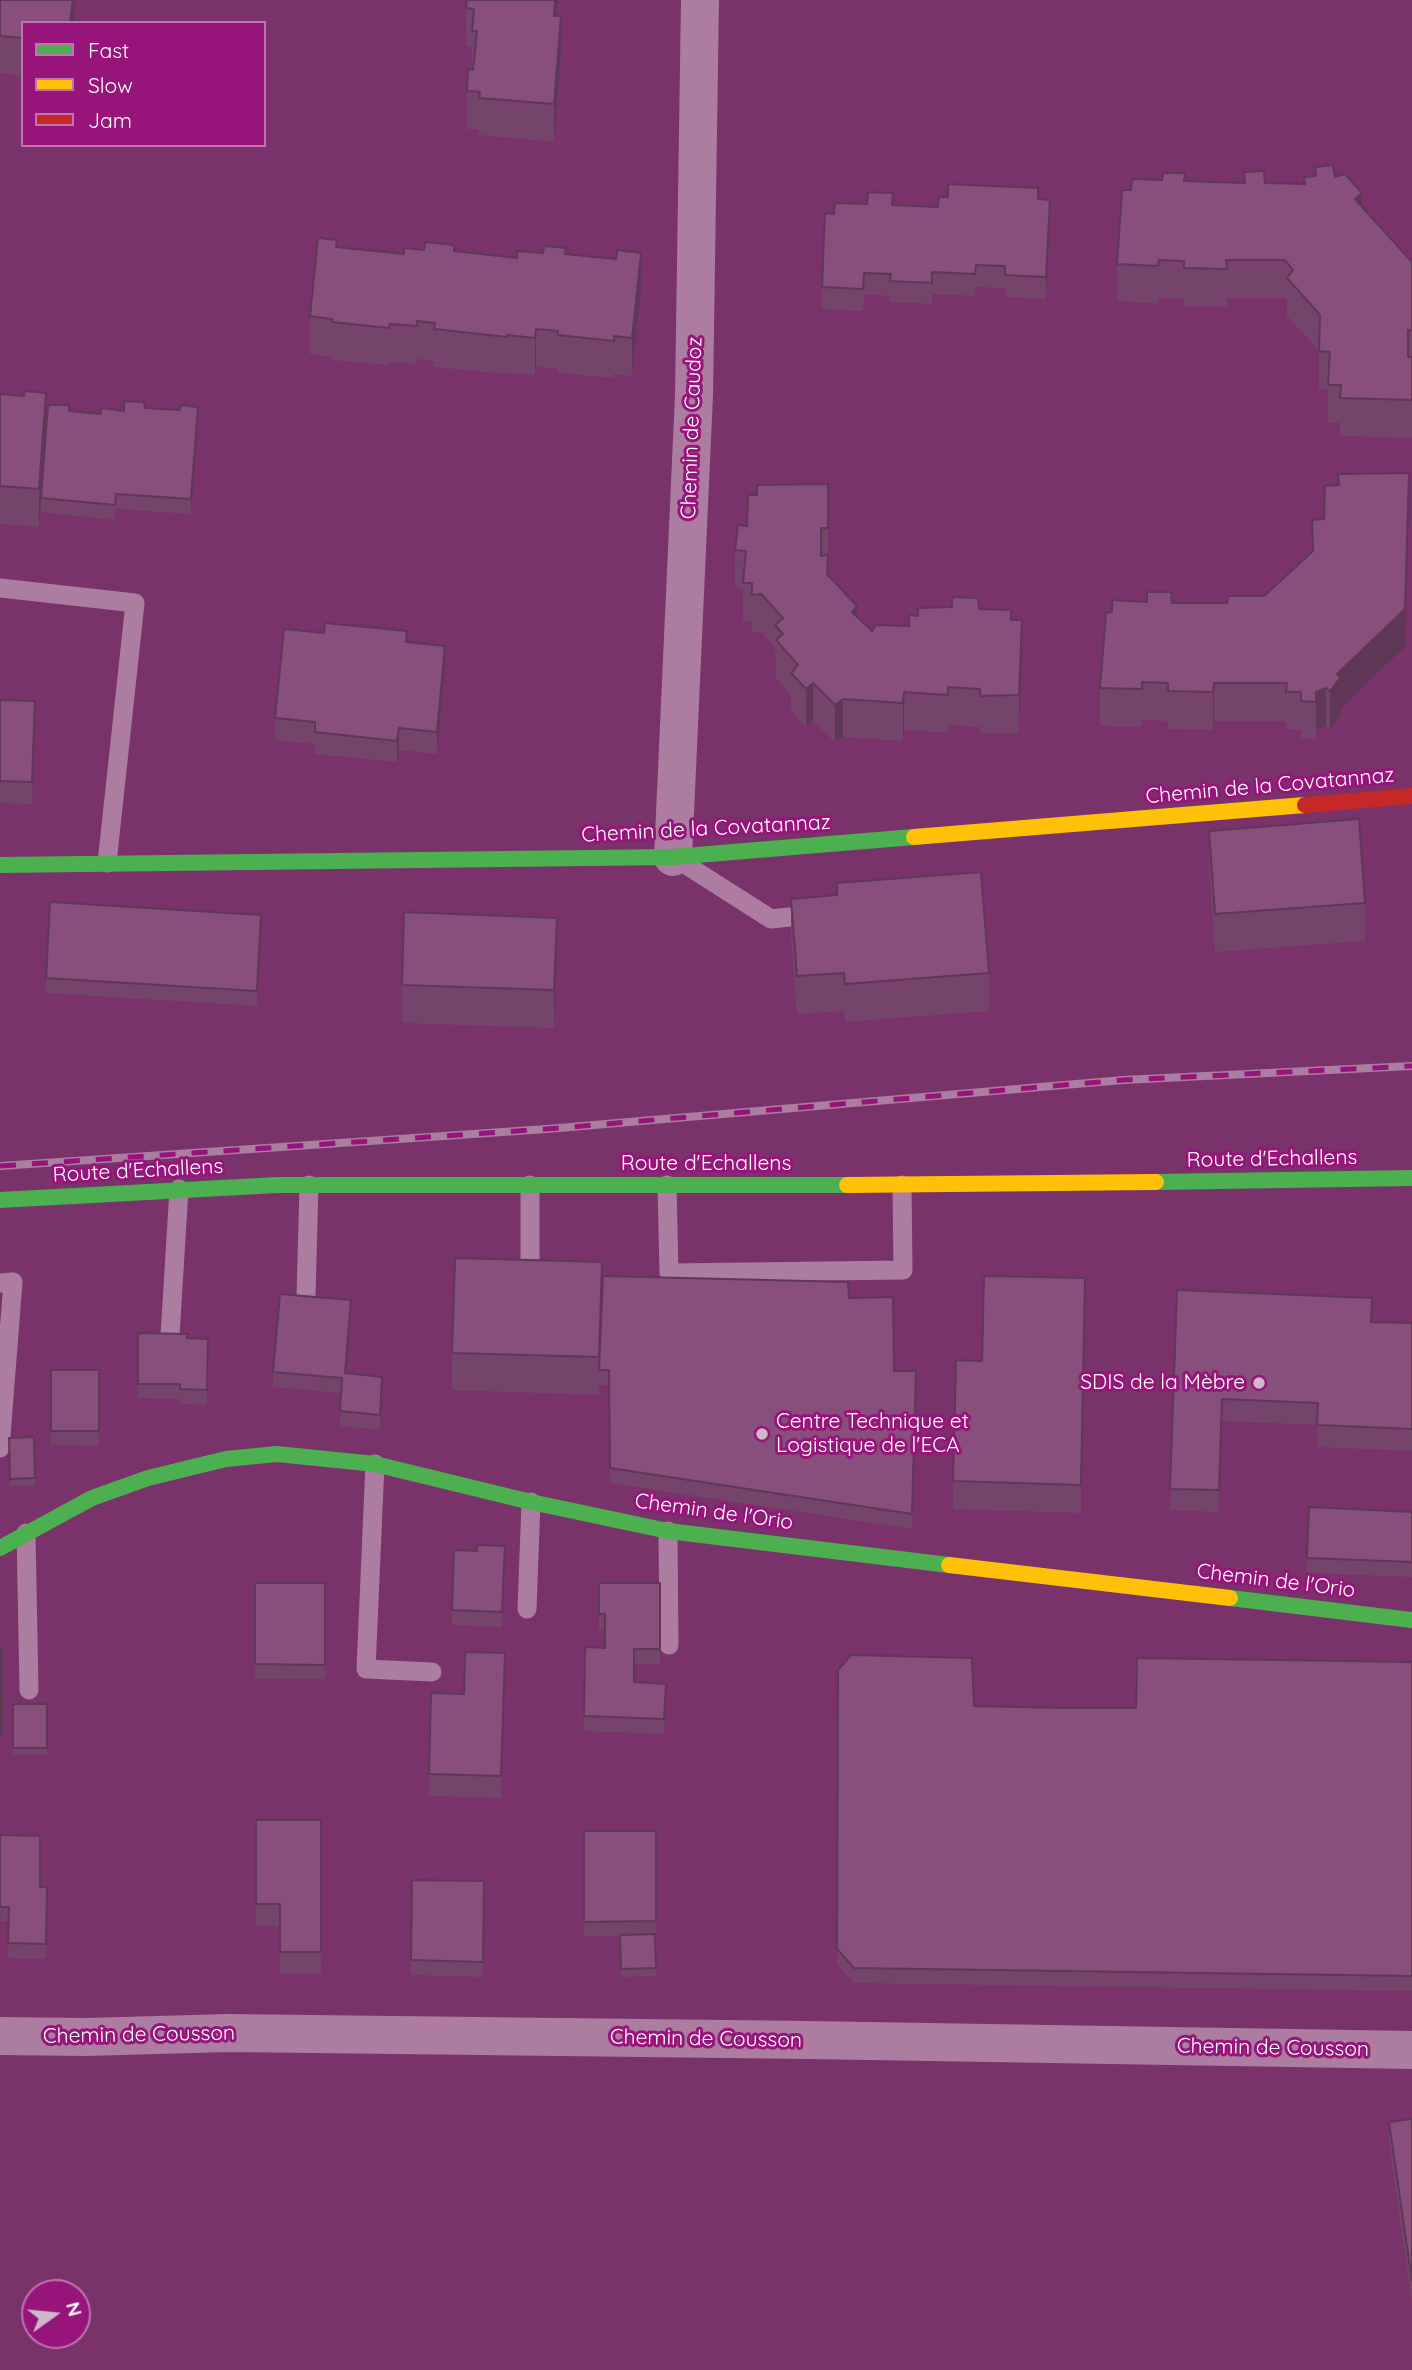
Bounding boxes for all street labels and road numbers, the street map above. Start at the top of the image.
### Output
street label: Chemin de Caudoz [676,336,708,520]
street label: Chemin de la Covatannaz [1145,763,1395,809]
street label: Chemin de la Covatannaz [581,810,831,848]
street label: Route d'Echallens [1186,1145,1358,1173]
street label: Route d'Echallens [621,1151,791,1177]
street label: Route d'Echallens [52,1154,224,1188]
street label: Chemin de l'Orio [633,1488,795,1536]
street label: Chemin de l'Orio [1195,1559,1357,1603]
street label: Chemin de Cousson [43,2021,235,2049]
street label: Chemin de Cousson [610,2025,802,2053]
street label: Chemin de Cousson [1177,2034,1369,2062]

